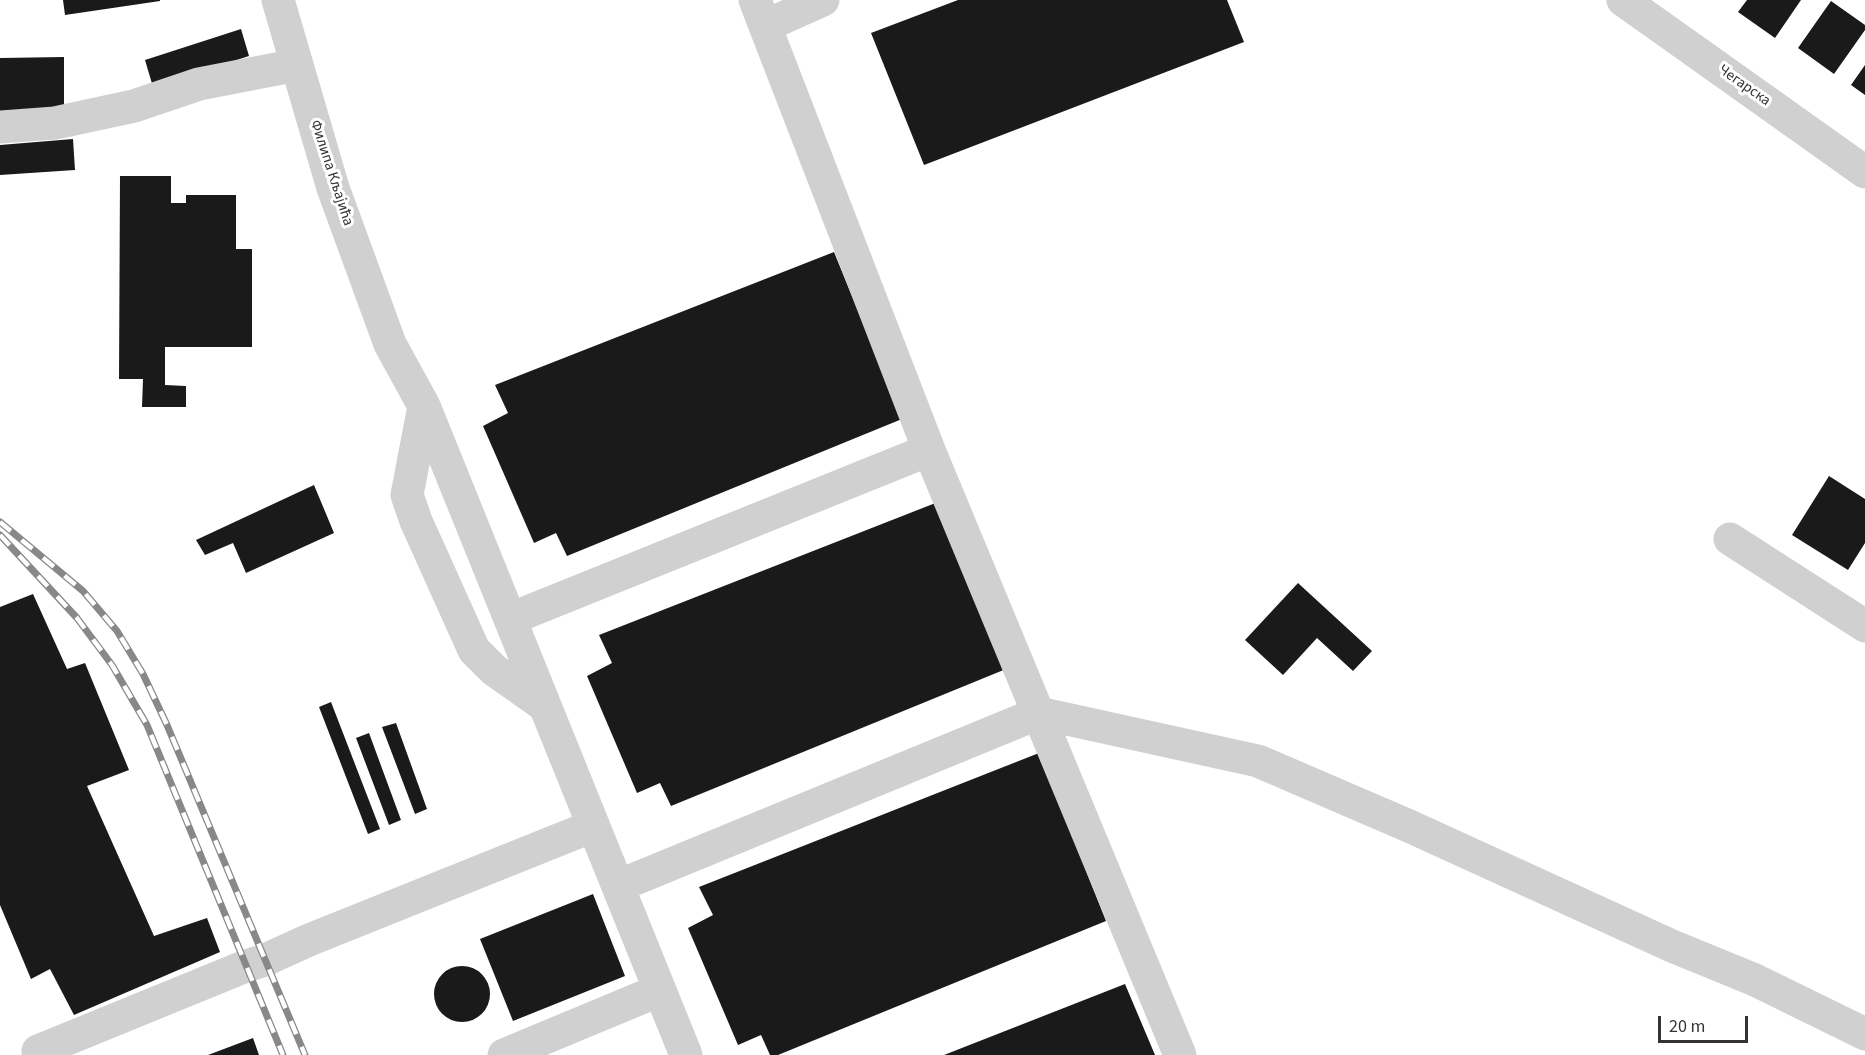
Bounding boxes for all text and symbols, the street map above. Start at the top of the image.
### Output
street label: Чегарска [1714,62,1774,110]
street label: Филипа Кљајића [305,118,357,228]
scale bar [1661,1004,1751,1042]
text: 20 m [1669,1014,1705,1039]

